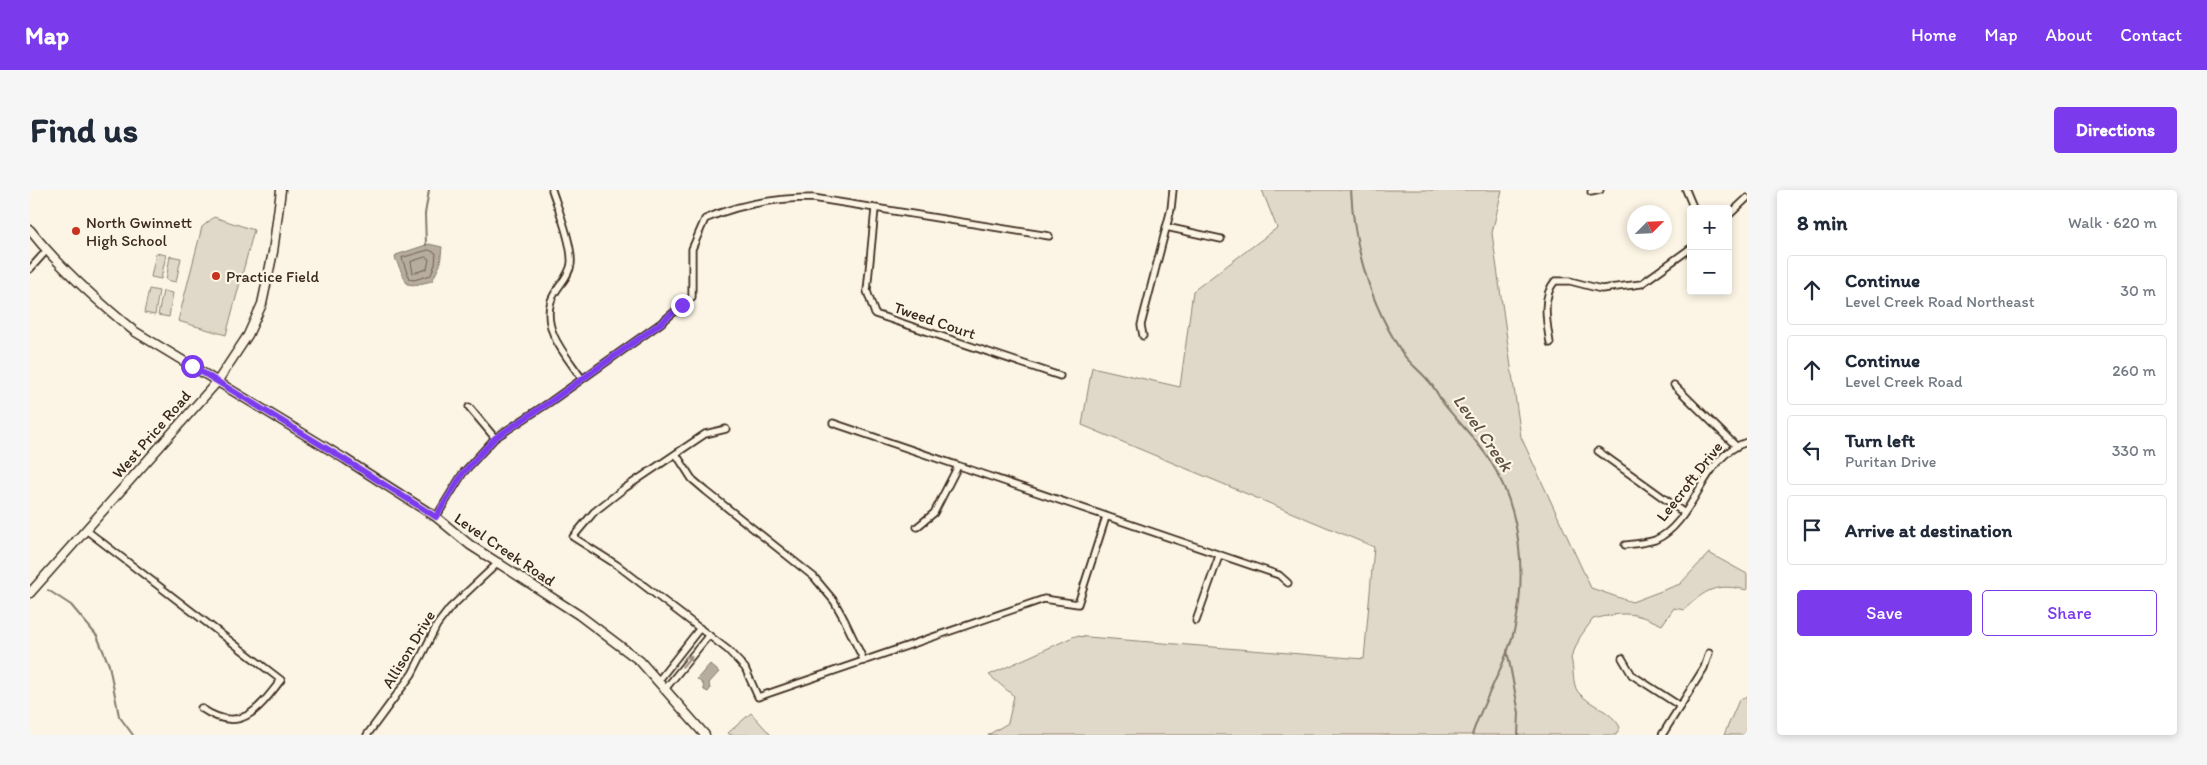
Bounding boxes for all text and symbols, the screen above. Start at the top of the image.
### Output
text: Map [25,21,69,50]
text: Home [1911,24,1957,46]
text: Map [1985,24,2018,46]
text: About [2046,24,2092,46]
text: Contact [2120,24,2182,46]
button: Directions [2054,107,2177,153]
text: Find us [30,109,138,151]
north arrow [1627,205,1672,250]
map controls [1687,205,1732,295]
button: + [1687,205,1732,250]
text: 8 min [1797,210,1847,235]
place label: North Gwinnett High School [86,213,192,250]
text: Walk · 620 m [2068,213,2157,232]
marker: North Gwinnett High School [70,225,82,237]
button: − [1687,250,1732,295]
place label: Practice Field [226,267,319,286]
text: Continue [1845,269,1920,292]
marker: Practice Field [210,270,222,282]
icon: ahead [1798,276,1826,304]
text: 30 m [2120,281,2156,300]
text: Level Creek Road Northeast [1845,292,2035,311]
route end [671,294,694,317]
street label: Tweed Court [891,298,978,343]
text: Continue [1845,349,1920,372]
route start [181,355,204,378]
icon: ahead [1798,356,1826,384]
text: 260 m [2112,361,2156,380]
text: Level Creek Road [1845,372,1963,391]
street label: West Price Road [108,386,195,482]
water label: Level Creek [1448,390,1519,477]
text: Turn left [1845,429,1915,452]
icon: left [1798,436,1826,464]
street label: Leecroft Drive [1652,437,1727,525]
text: 330 m [2112,441,2156,460]
text: Puritan Drive [1845,452,1936,471]
street label: Level Creek Road [451,509,559,590]
icon: arrive [1798,516,1826,544]
text: Arrive at destination [1845,519,2012,542]
button: Save [1797,590,1972,636]
button: Share [1982,590,2157,636]
street label: Allison Drive [378,607,439,691]
one-way arrow [681,655,692,668]

